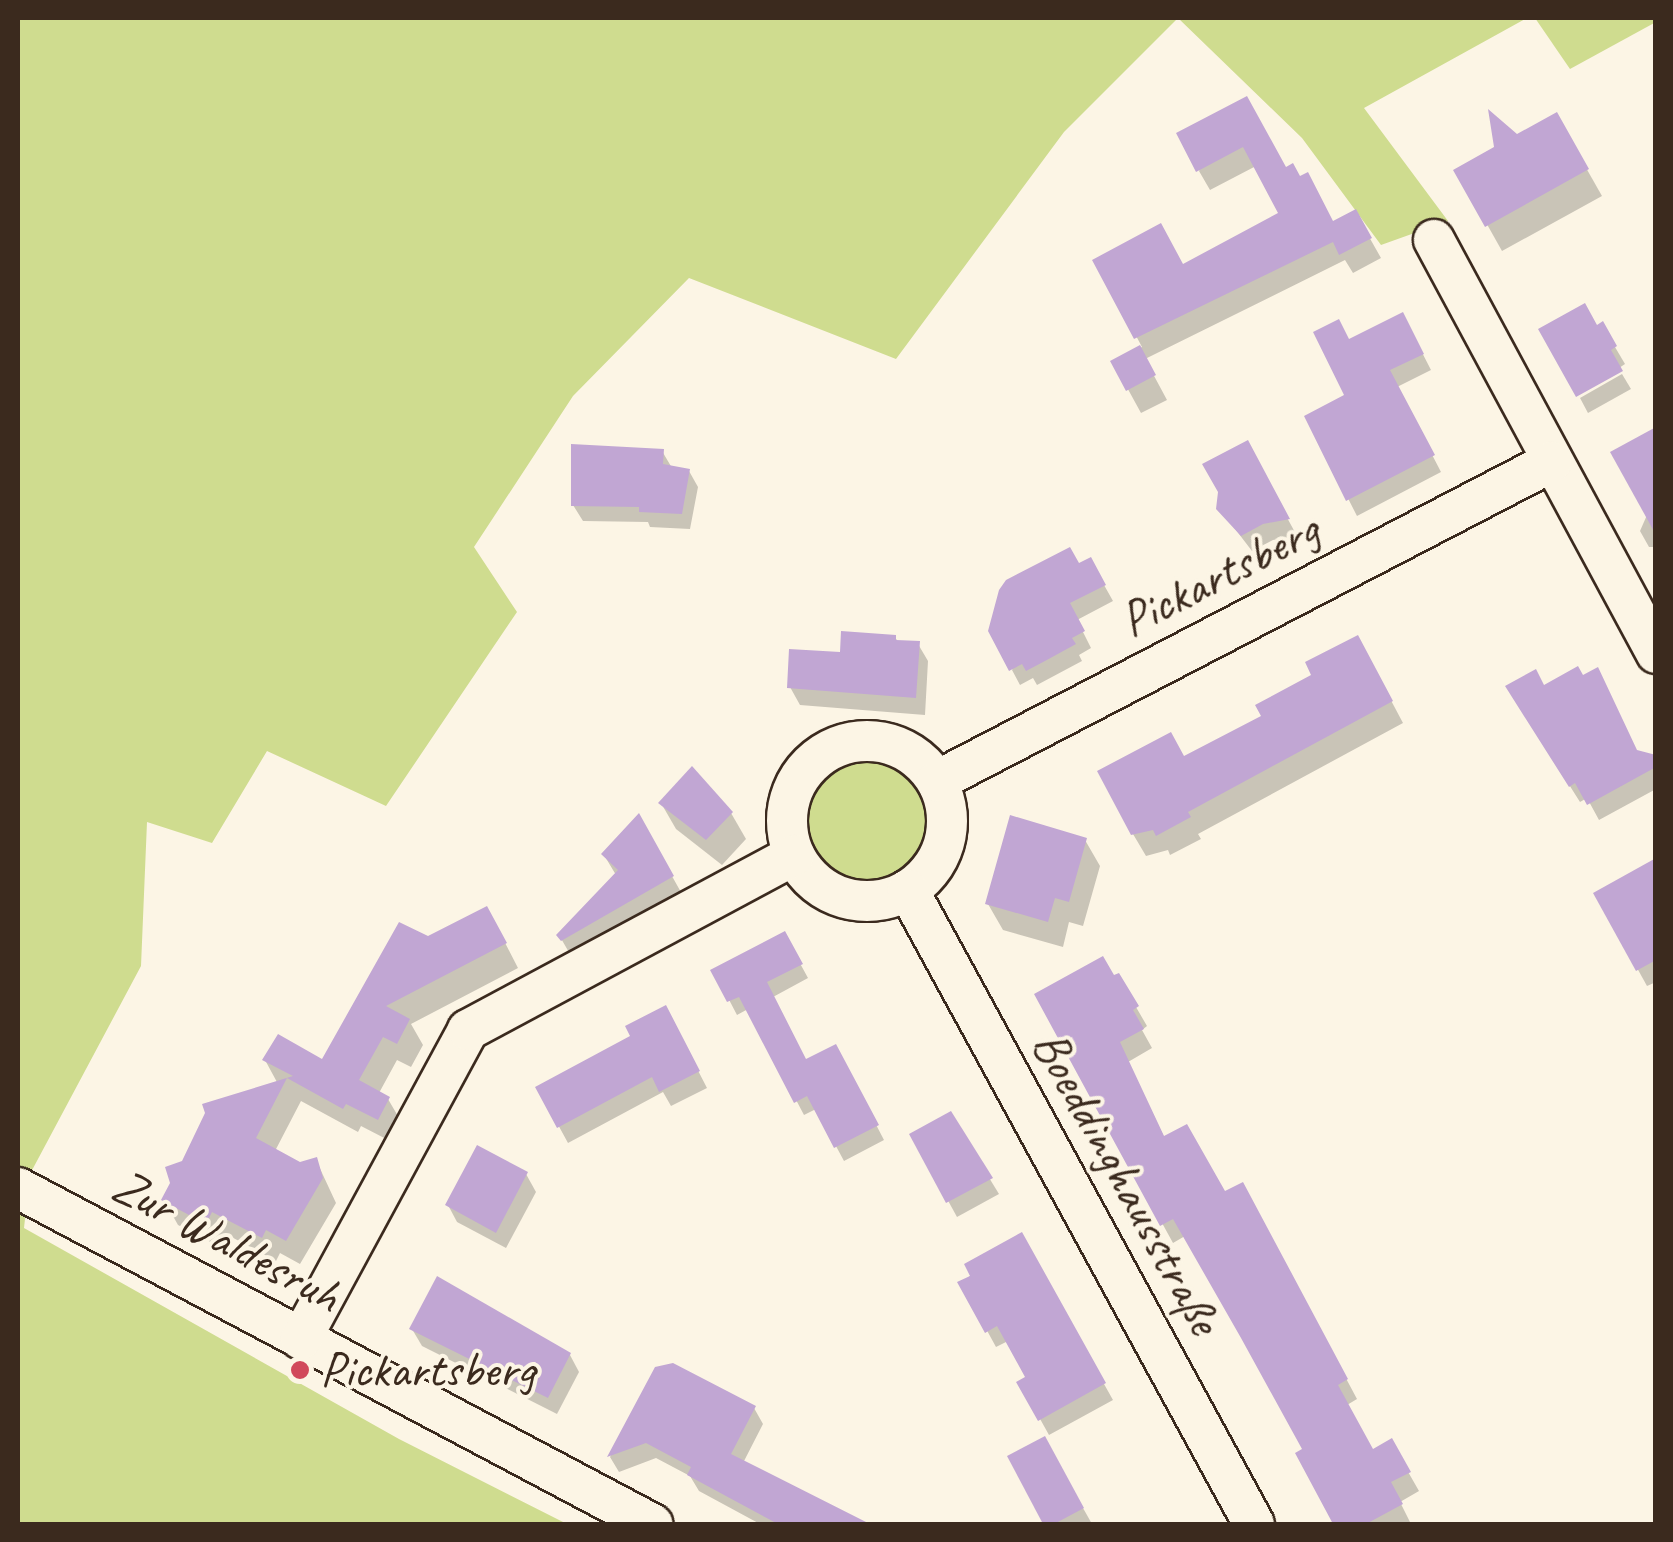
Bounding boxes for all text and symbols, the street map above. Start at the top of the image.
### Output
street label: Pickartsberg [1110,500,1328,650]
street label: Boeddinghausstraße [1019,1020,1235,1344]
street label: Zur Waldesruh [102,1154,352,1326]
place label: Pickartsberg [320,1340,534,1400]
marker: Pickartsberg [289,1359,311,1381]

